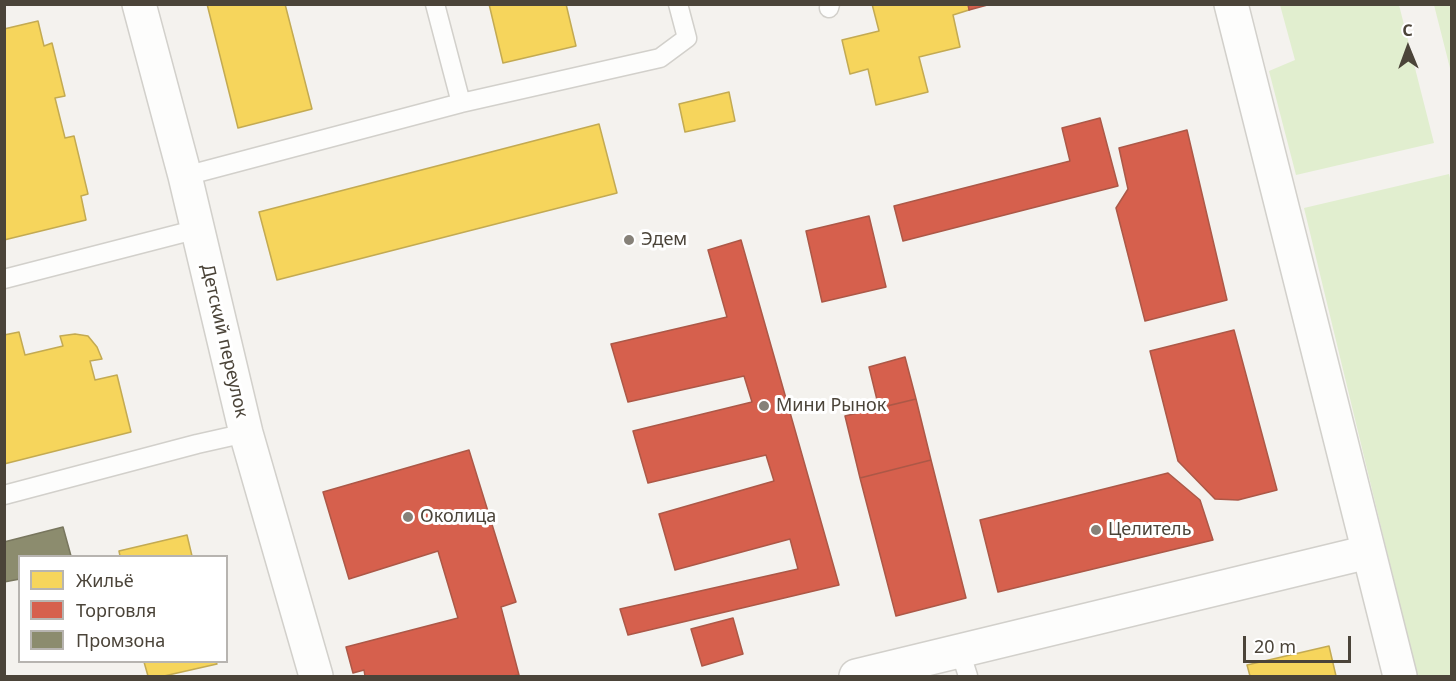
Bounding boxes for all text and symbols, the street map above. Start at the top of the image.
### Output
north arrow [1378,18,1438,78]
text: С [1402,19,1413,41]
place label: Эдем [641,229,687,251]
marker: Эдем [622,233,636,247]
street label: Детский переулок [196,262,252,420]
place label: Мини Рынок [776,395,886,417]
marker: Мини Рынок [757,399,771,413]
place label: Околица [420,506,496,528]
marker: Околица [401,510,415,524]
place label: Целитель [1108,519,1191,541]
marker: Целитель [1089,523,1103,537]
legend [18,555,228,663]
text: Жильё [76,568,134,592]
text: Торговля [76,598,156,622]
scale bar [1246,624,1354,662]
text: Промзона [76,628,165,652]
text: 20 m [1254,634,1296,658]

